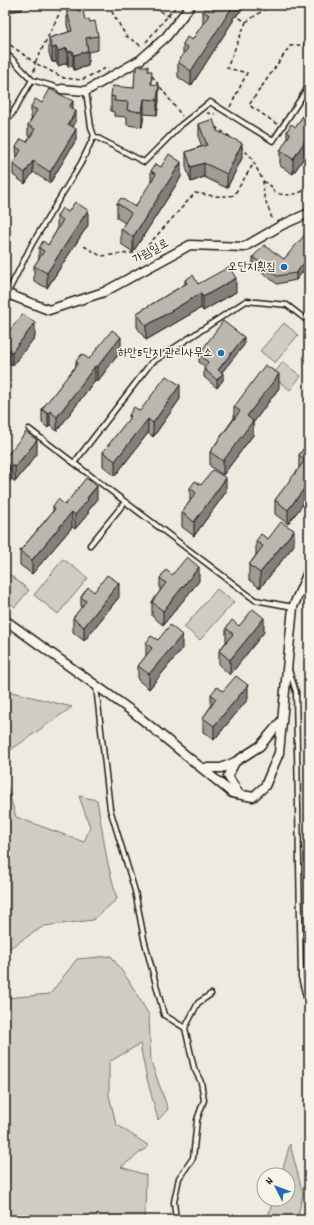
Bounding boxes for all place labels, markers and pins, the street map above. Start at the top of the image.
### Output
place label: 오단지횟집 [228,259,276,276]
marker: 오단지횟집 [279,262,289,272]
place label: 하안5단지 관리사무소 [118,345,213,362]
marker: 하안5단지 관리사무소 [216,348,226,358]

